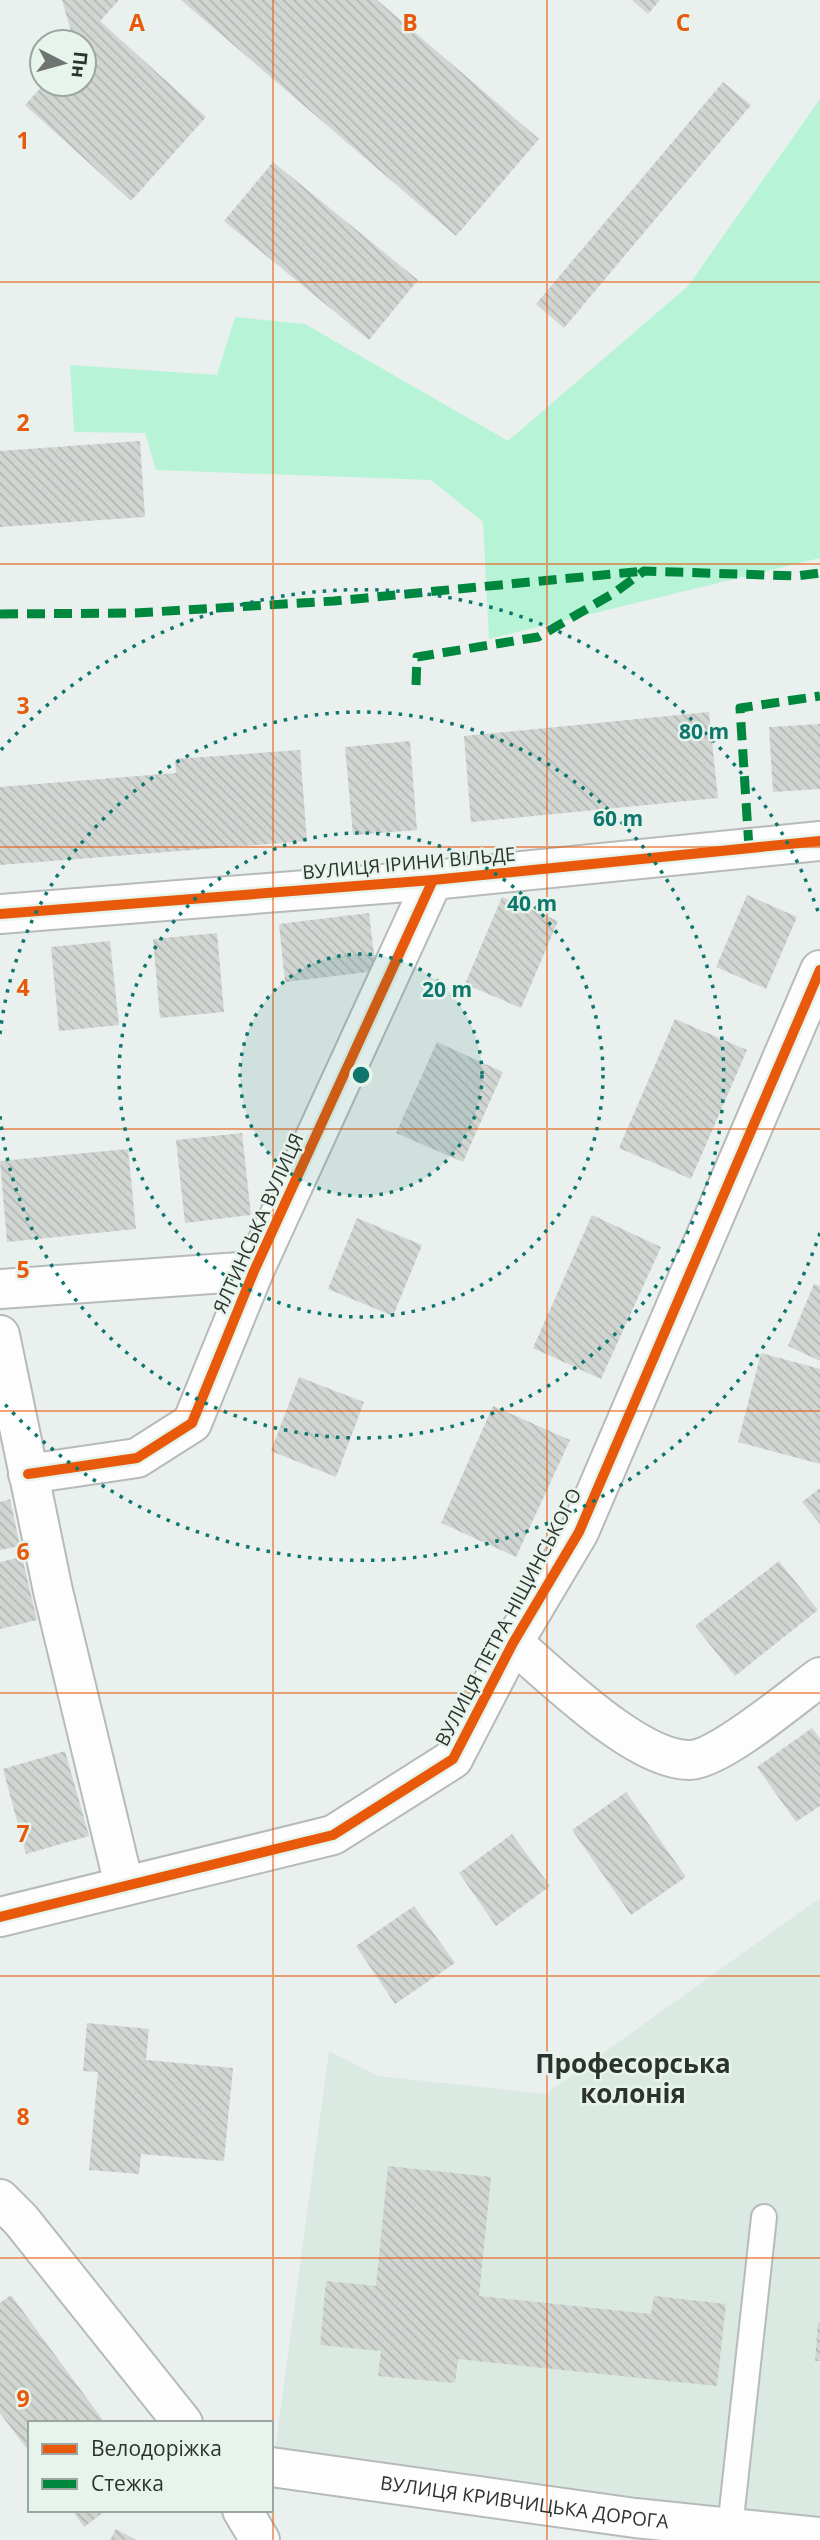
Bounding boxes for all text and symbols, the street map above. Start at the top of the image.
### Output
text: A [129,6,145,38]
text: B [402,6,418,38]
text: C [676,6,690,38]
north arrow [28,28,98,98]
text: Пн [66,50,94,79]
text: 1 [16,124,30,156]
text: 2 [16,406,30,438]
text: 3 [16,689,30,721]
text: 80 m [679,717,729,745]
text: 60 m [593,804,643,832]
street label: ВУЛИЦЯ ІРИНИ ВІЛЬДЕ [301,841,517,885]
text: 40 m [507,889,557,917]
text: 4 [16,971,30,1003]
text: 20 m [422,975,472,1003]
centre of rings [349,1063,373,1087]
street label: ЯЛТИНСЬКА ВУЛИЦЯ [207,1129,309,1317]
text: 5 [16,1253,30,1285]
street label: ВУЛИЦЯ ПЕТРА НІЩИНСЬКОГО [429,1484,587,1750]
text: 6 [16,1535,30,1567]
text: 7 [16,1817,30,1849]
district label: Професорська колонія [535,2045,731,2111]
text: 8 [16,2100,30,2132]
text: 9 [16,2382,30,2414]
legend [28,2421,273,2512]
text: Велодоріжка [91,2434,222,2462]
text: Стежка [91,2469,164,2497]
street label: ВУЛИЦЯ КРИВЧИЦЬКА ДОРОГА [379,2469,670,2534]

